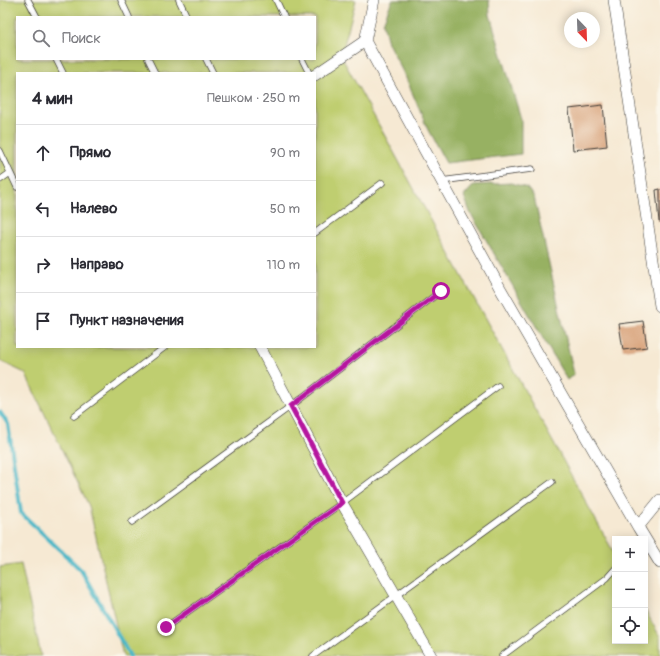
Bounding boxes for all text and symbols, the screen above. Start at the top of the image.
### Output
north arrow [564,12,600,48]
search box [16,16,316,60]
icon: search [30,27,52,49]
text: Поиск [62,29,101,48]
text: 4 мин [32,88,73,109]
text: Пешком · 250 m [207,90,300,106]
icon: ahead [32,142,54,164]
text: Прямо [70,143,111,162]
text: 90 m [270,145,300,161]
icon: left [32,198,54,220]
text: Налево [70,199,117,218]
text: 50 m [270,201,300,217]
icon: right [32,254,54,276]
text: Направо [70,255,124,274]
text: 110 m [267,257,300,273]
route start [432,282,450,300]
icon: arrive [32,310,54,332]
text: Пункт назначения [70,311,184,330]
map controls [612,536,648,644]
button: + [612,536,648,572]
button: − [612,572,648,608]
button: locate [612,608,648,644]
route end [157,618,175,636]

